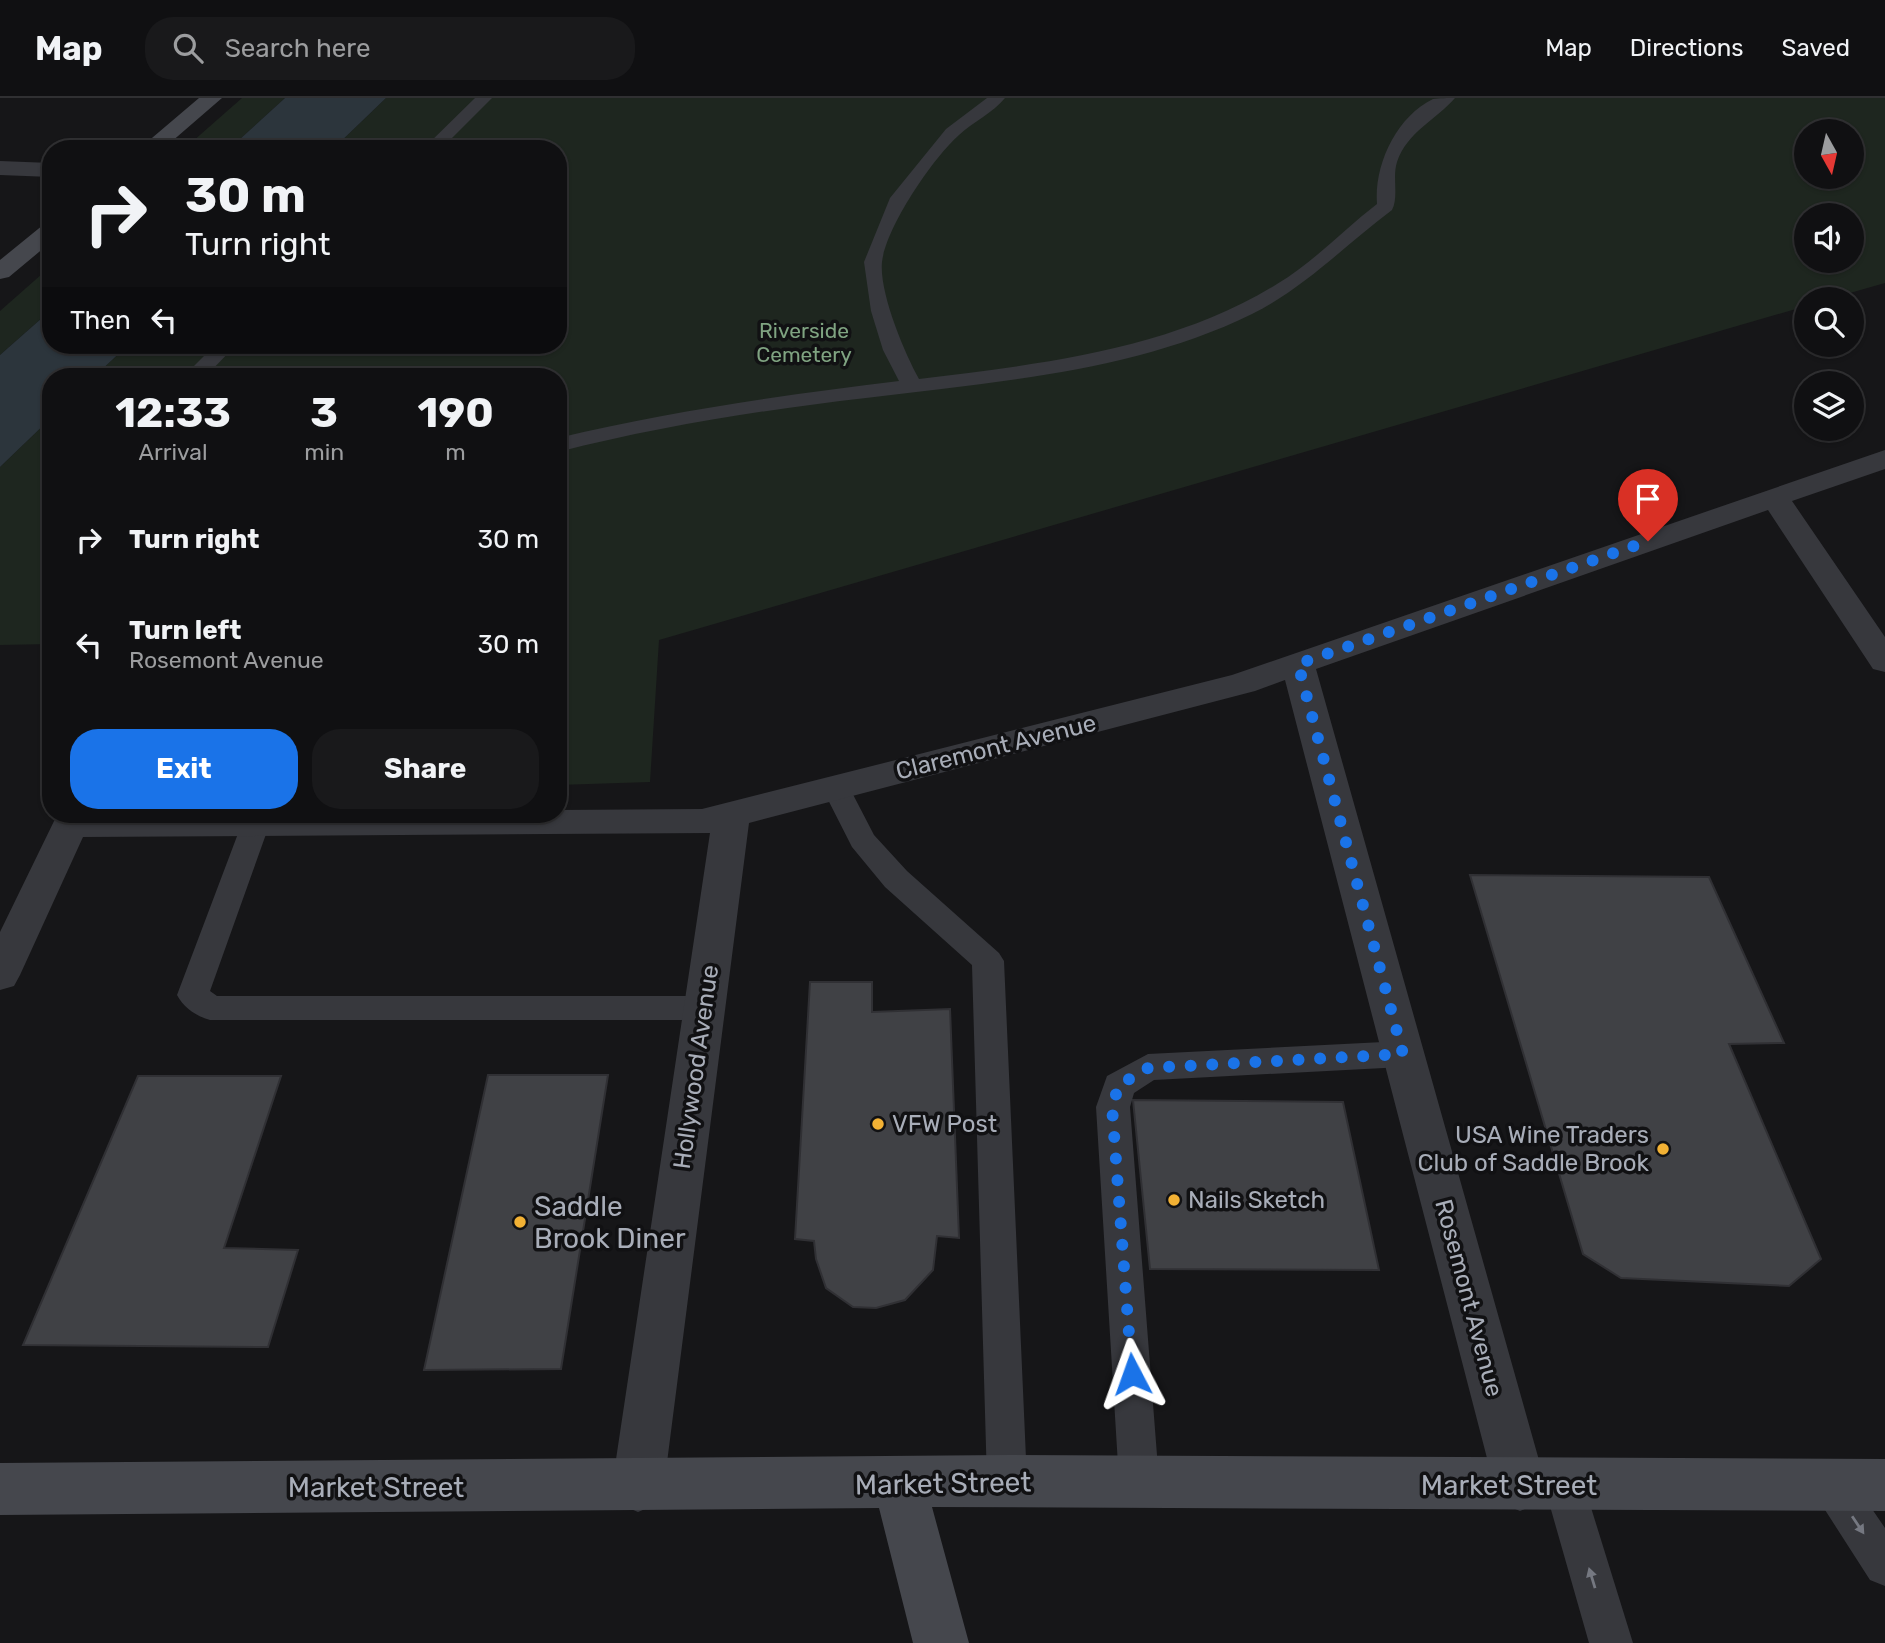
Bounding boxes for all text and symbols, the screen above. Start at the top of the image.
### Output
search box [145,17,635,80]
text: Map [35,29,103,68]
icon: search [169,29,207,67]
text: Search here [225,33,370,64]
text: Map [1545,34,1592,62]
text: Directions [1630,34,1743,62]
text: Saved [1781,34,1850,62]
north arrow [1794,119,1864,189]
map controls [1794,119,1864,441]
text: 30 m [185,166,306,224]
icon: right [70,168,161,259]
button: sound [1794,203,1864,273]
text: Turn right [185,225,330,263]
button: search [1794,287,1864,357]
icon: left [145,301,183,339]
text: Then [70,305,131,336]
park label: Riverside Cemetery [756,318,852,367]
button: layers [1794,371,1864,441]
text: 12:33 [115,388,231,438]
text: 3 [310,388,338,438]
text: 190 [417,388,494,438]
text: Arrival [139,438,208,466]
text: min [304,438,344,466]
text: m [445,438,466,466]
pin [1618,469,1678,541]
icon: arrive [1629,480,1667,518]
icon: right [70,521,108,559]
text: Turn right [129,524,259,555]
text: 30 m [477,524,539,555]
text: Turn left [129,615,241,646]
icon: left [70,626,108,664]
text: 30 m [477,629,539,660]
text: Rosemont Avenue [129,646,324,674]
street label: Claremont Avenue [893,709,1099,785]
button: Exit [70,729,298,809]
button: Share [312,729,539,809]
street label: Hollywood Avenue [668,963,724,1171]
place label: VFW Post [892,1110,997,1138]
marker: VFW Post [870,1116,886,1132]
place label: USA Wine Traders Club of Saddle Brook [1418,1121,1650,1177]
marker: USA Wine Traders Club of Saddle Brook [1655,1141,1671,1157]
place label: Nails Sketch [1188,1186,1325,1214]
place label: Saddle Brook Diner [534,1190,686,1255]
marker: Nails Sketch [1166,1192,1182,1208]
street label: Rosemont Avenue [1429,1196,1509,1400]
marker: Saddle Brook Diner [512,1214,528,1230]
position arrow [1095,1337,1169,1411]
street label: Market Street [855,1465,1032,1502]
street label: Market Street [1421,1469,1597,1502]
street label: Market Street [288,1471,464,1504]
one-way arrow [1852,1515,1865,1535]
one-way arrow [1586,1567,1596,1588]

